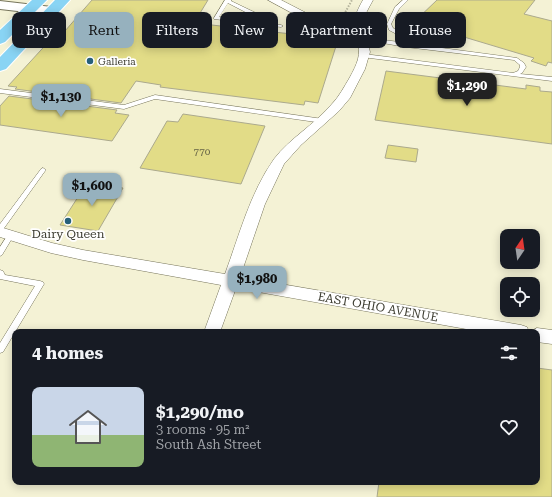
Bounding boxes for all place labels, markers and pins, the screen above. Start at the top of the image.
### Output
marker: Galleria [85,56,95,66]
place label: Galleria [98,56,136,67]
pin: $1,290 [434,73,500,107]
pin: $1,130 [28,84,94,118]
pin: $1,600 [59,173,125,207]
marker: Dairy Queen [63,216,73,226]
place label: Dairy Queen [32,227,105,241]
pin: $1,980 [224,266,290,300]

